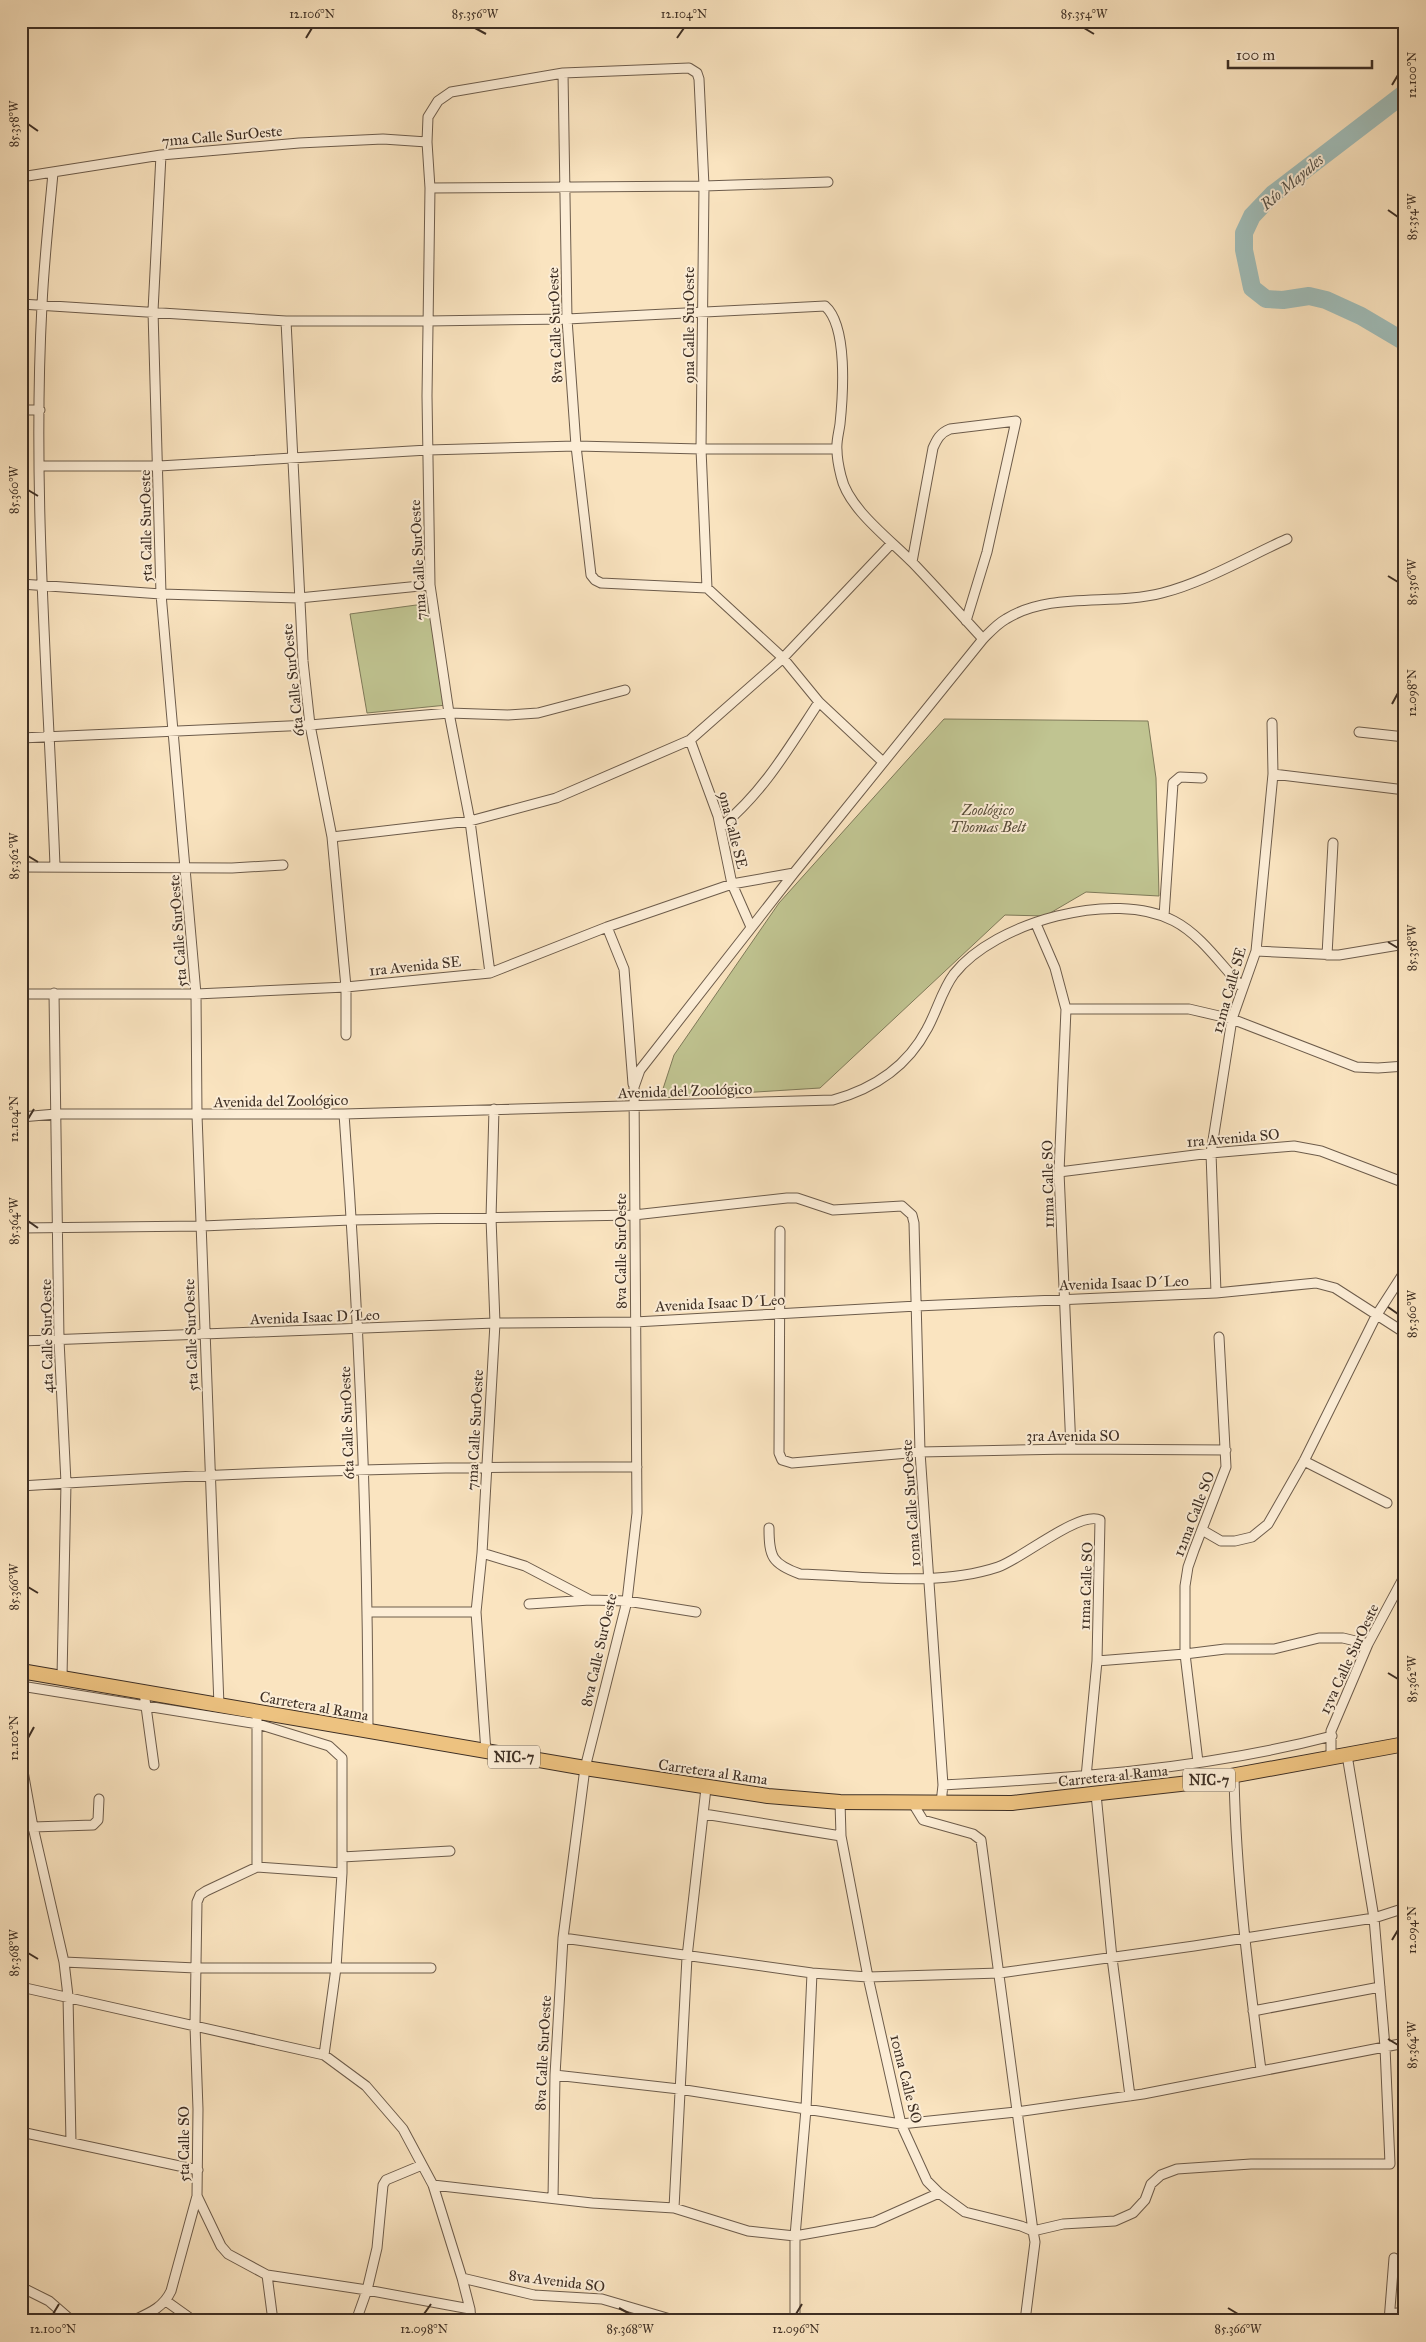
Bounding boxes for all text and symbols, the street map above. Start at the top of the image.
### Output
text: 12.106°N [289,7,335,21]
text: 85.356°W [452,7,499,21]
text: 12.104°N [661,7,707,21]
text: 85.354°W [1061,7,1108,21]
scale bar [1228,38,1372,70]
text: 100 m [1236,46,1276,64]
text: 12.100°N [1405,52,1419,98]
text: 85.358°W [7,100,21,147]
street label: 7ma Calle SurOeste [161,122,283,150]
water label: Río Mayales [1256,150,1328,215]
text: 85.354°W [1405,193,1419,240]
street label: 8va Calle SurOeste [544,267,566,383]
street label: 9na Calle SurOeste [680,267,698,383]
text: 85.360°W [7,465,21,514]
street label: 5ta Calle SurOeste [136,469,156,583]
street label: 7ma Calle SurOeste [406,499,430,621]
text: 85.356°W [1405,558,1419,605]
street label: 6ta Calle SurOeste [278,623,308,737]
text: 12.098°N [1405,669,1419,717]
street label: 9na Calle SE [715,789,751,871]
park label: Zoológico Thomas Belt [950,801,1027,836]
text: 85.362°W [7,832,21,879]
street label: 5ta Calle SurOeste [165,874,191,988]
text: 85.358°W [1405,924,1419,971]
street label: 12ma Calle SE [1208,945,1250,1035]
street label: 1ra Avenida SE [368,952,462,980]
street label: Avenida del Zoológico [616,1080,753,1102]
street label: Avenida del Zoológico [213,1091,349,1111]
text: 12.104°N [7,1096,21,1142]
street label: 1ra Avenida SO [1186,1125,1280,1151]
street label: 11ma Calle SO [1038,1140,1058,1228]
street label: 8va Calle SurOeste [612,1193,630,1309]
text: 85.364°W [7,1197,21,1245]
street label: Avenida Isaac D´Leo [1058,1272,1189,1294]
street label: 5ta Calle SurOeste [180,1278,202,1392]
street label: 4ta Calle SurOeste [37,1279,57,1393]
text: 85.360°W [1405,1289,1419,1338]
street label: Avenida Isaac D´Leo [654,1291,786,1315]
street label: Avenida Isaac D´Leo [249,1306,380,1328]
street label: 6ta Calle SurOeste [336,1366,358,1480]
street label: 7ma Calle SurOeste [463,1369,487,1491]
street label: 3ra Avenida SO [1026,1427,1120,1445]
street label: 10ma Calle SurOeste [898,1439,924,1567]
street label: 12ma Calle SO [1170,1469,1218,1559]
street label: 11ma Calle SO [1075,1542,1097,1630]
text: 85.366°W [7,1563,21,1611]
street label: 8va Calle SurOeste [577,1592,621,1708]
street label: 13va Calle SurOeste [1316,1601,1382,1717]
text: 85.362°W [1405,1655,1419,1702]
street label: Carretera al Rama [258,1688,370,1725]
text: 12.102°N [7,1715,21,1761]
road number: NIC-7 [488,1745,540,1768]
street label: Carretera al Rama [657,1755,769,1789]
street label: Carretera al Rama [1057,1761,1169,1791]
road number: NIC-7 [1183,1768,1235,1792]
text: 12.094°N [1405,1906,1419,1954]
text: 85.368°W [7,1929,21,1977]
street label: 8va Calle SurOeste [531,1995,555,2111]
text: 85.364°W [1405,2021,1419,2069]
street label: 10ma Calle SO [886,2033,926,2125]
street label: 5ta Calle SO [175,2106,193,2182]
street label: 8va Avenida SO [508,2266,606,2296]
text: 12.100°N [30,2322,76,2336]
text: 12.098°N [400,2322,448,2336]
text: 85.368°W [606,2322,654,2336]
text: 12.096°N [772,2322,820,2336]
text: 85.366°W [1215,2322,1262,2336]

